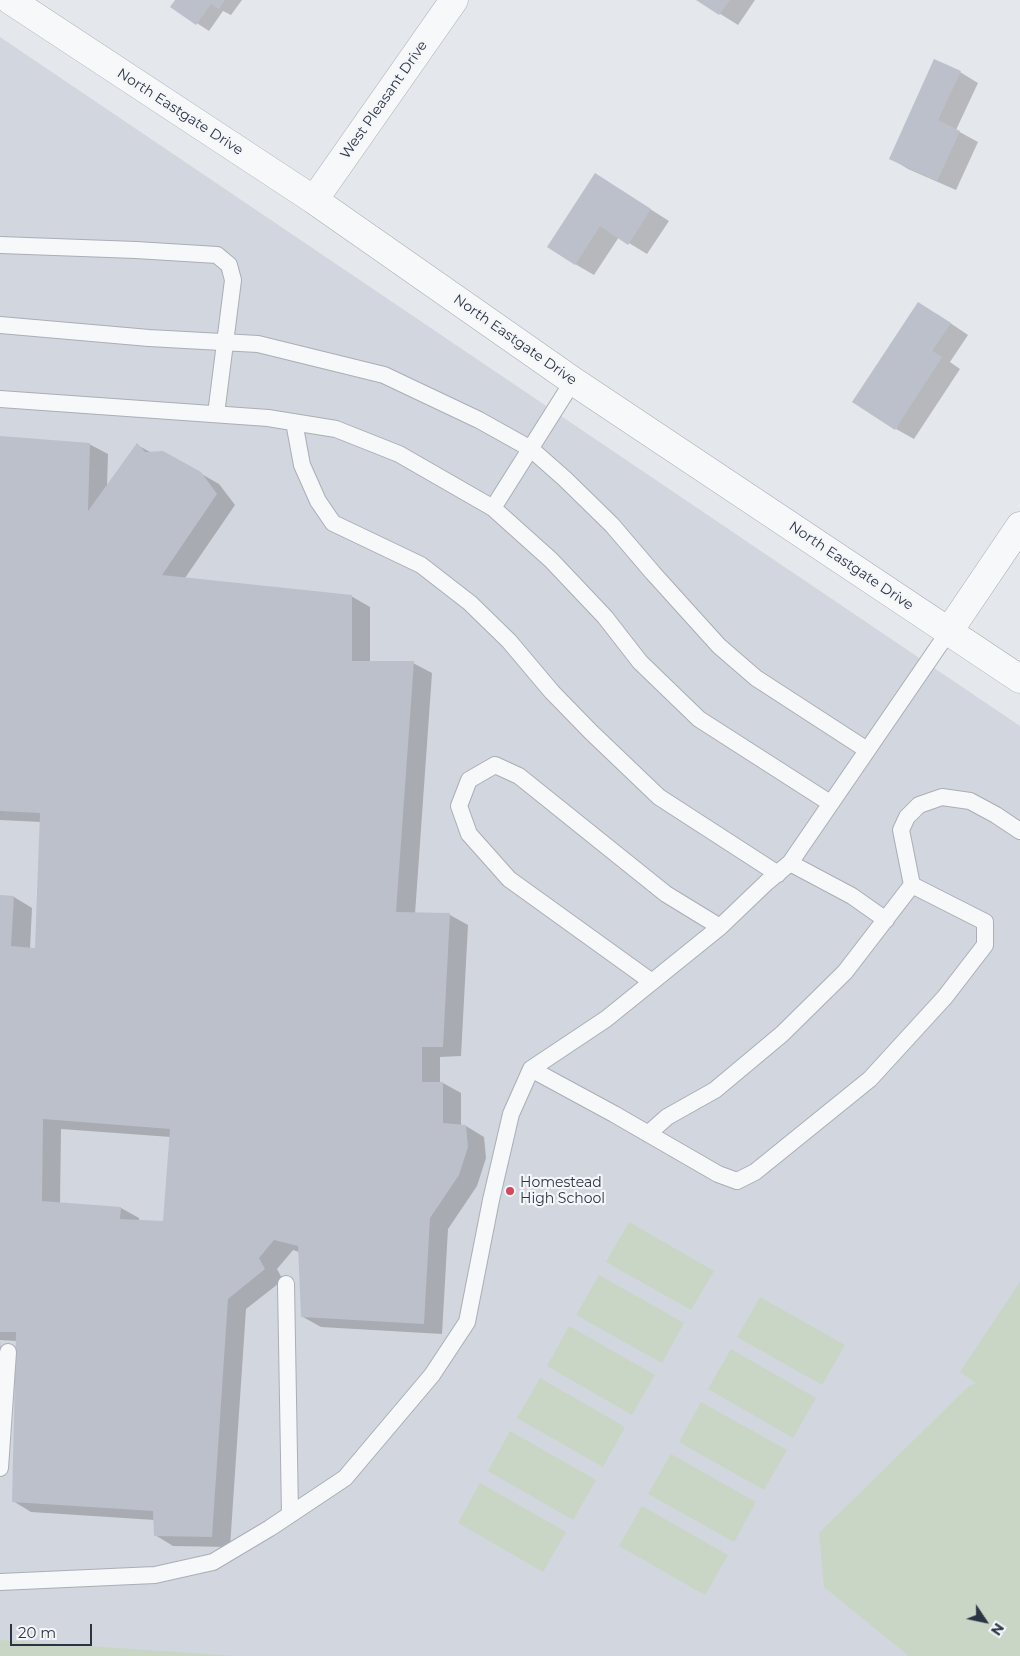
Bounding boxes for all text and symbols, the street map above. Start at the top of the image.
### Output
street label: West Pleasant Drive [337,38,431,162]
street label: North Eastgate Drive [114,65,246,159]
street label: North Eastgate Drive [450,291,580,389]
street label: North Eastgate Drive [786,518,916,614]
place label: Homestead High School [520,1175,605,1208]
marker: Homestead High School [504,1185,516,1197]
north arrow [960,1596,1010,1646]
scale bar [12,1614,95,1646]
text: N [987,1620,1008,1639]
text: 20 m [18,1623,56,1642]

